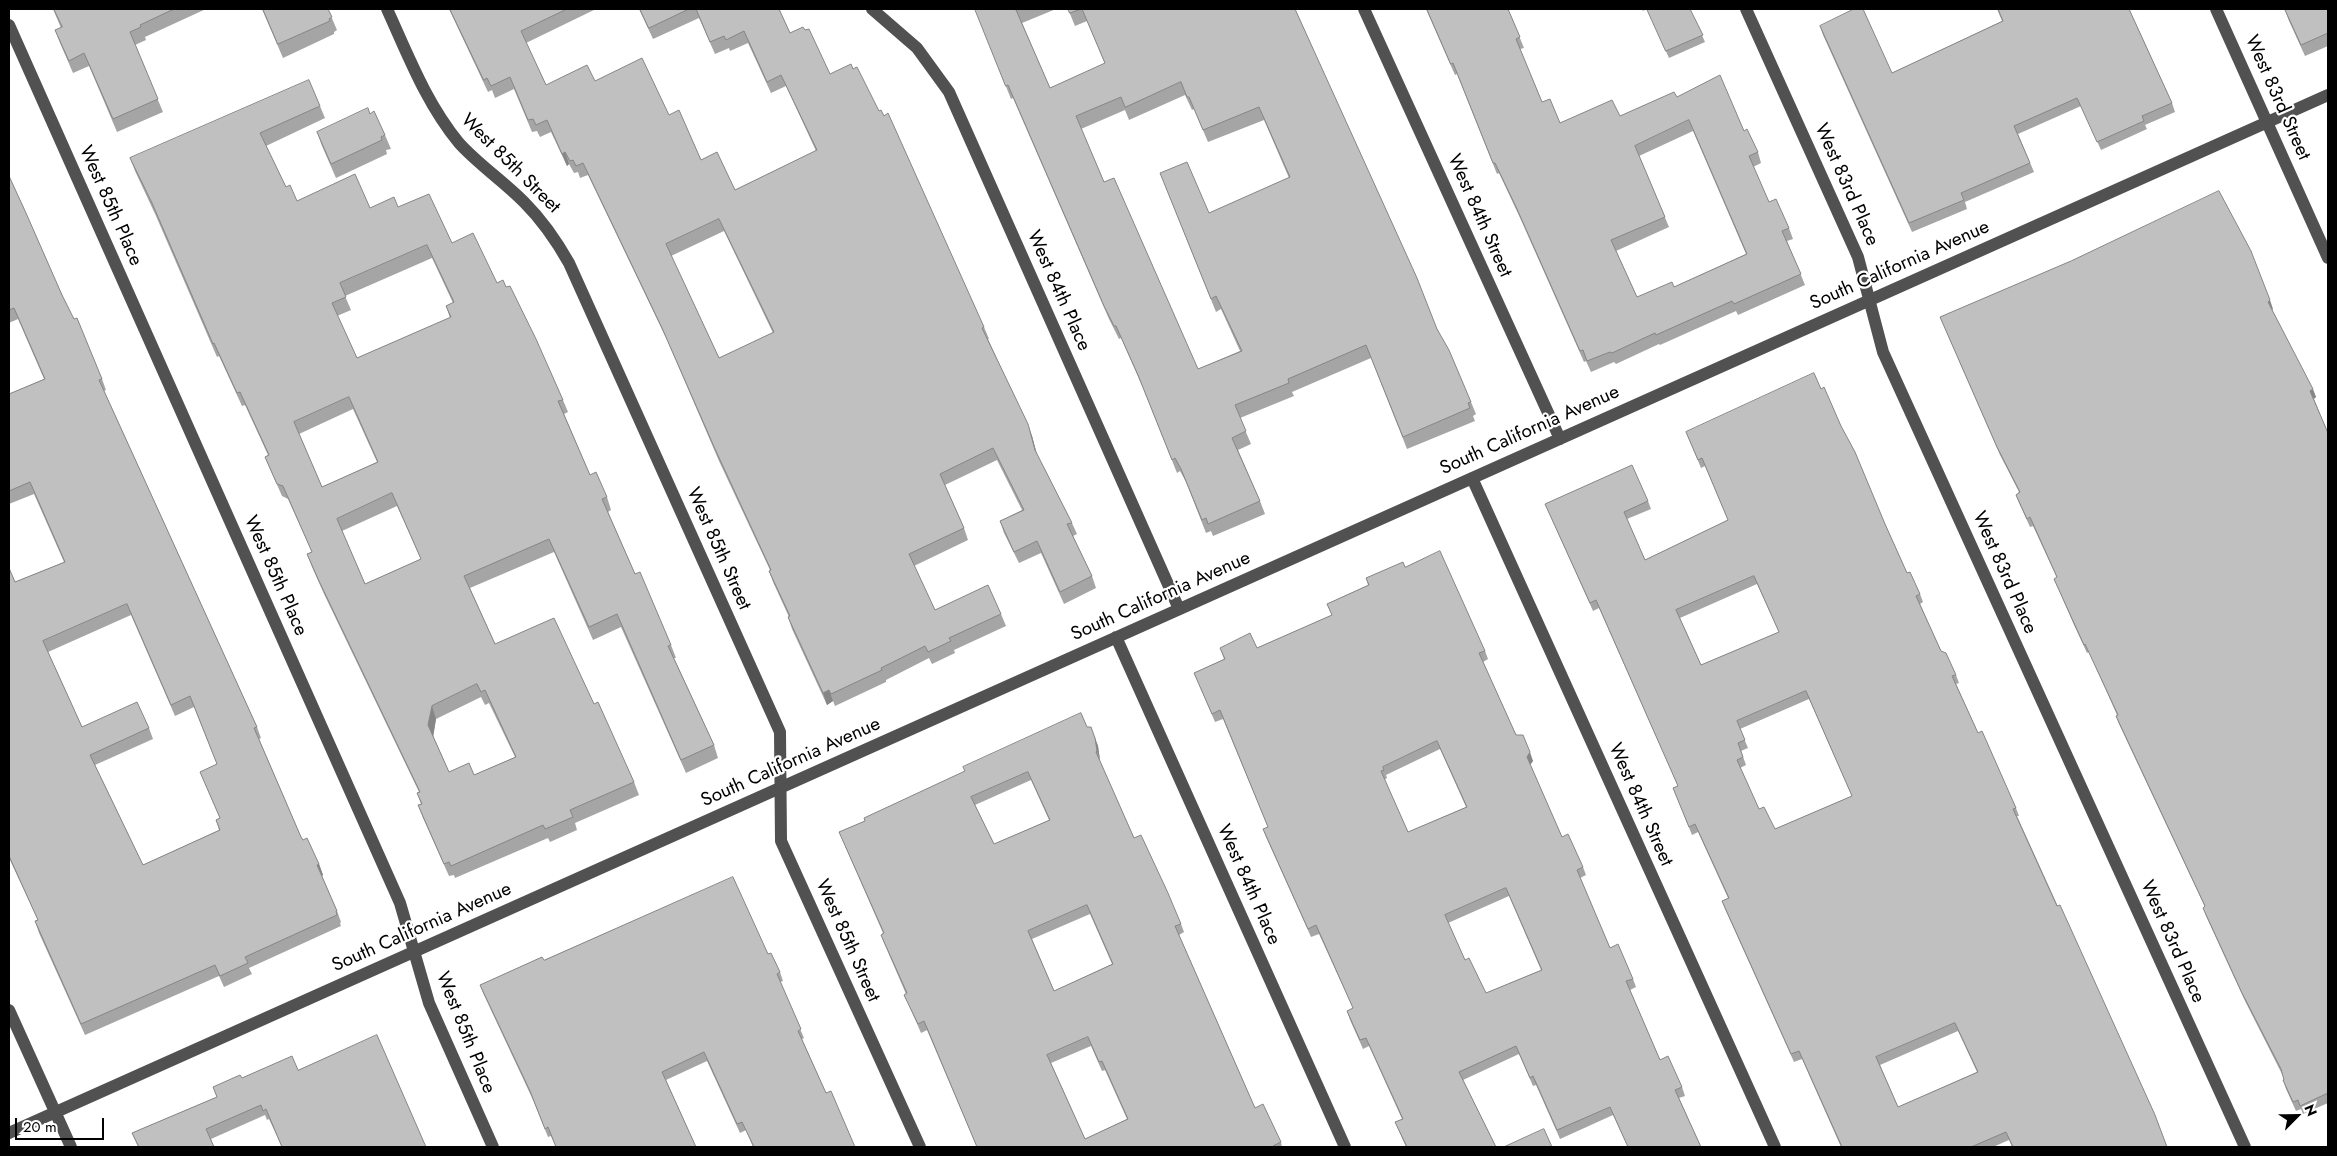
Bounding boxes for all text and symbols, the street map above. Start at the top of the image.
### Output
street label: West 83rd Street [2239,32,2315,164]
street label: West 85th Street [455,109,565,219]
street label: West 83rd Place [1809,120,1883,250]
street label: West 85th Place [73,142,147,270]
street label: West 84th Street [1442,151,1516,281]
street label: South California Avenue [1807,216,1993,316]
street label: West 84th Place [1021,227,1095,355]
street label: South California Avenue [1437,381,1623,481]
street label: West 85th Street [681,484,755,614]
street label: West 83rd Place [1967,508,2041,638]
street label: West 85th Place [238,512,312,640]
street label: South California Avenue [1068,547,1254,647]
street label: South California Avenue [698,713,884,813]
street label: West 84th Street [1603,740,1677,870]
street label: West 84th Place [1211,821,1285,949]
street label: West 85th Street [810,876,884,1006]
street label: West 83rd Place [2135,877,2209,1007]
street label: South California Avenue [329,878,515,978]
street label: West 85th Place [430,969,500,1097]
north arrow [2272,1091,2322,1141]
text: N [2299,1101,2322,1119]
scale bar [18,1108,106,1140]
text: 20 m [23,1116,57,1138]

